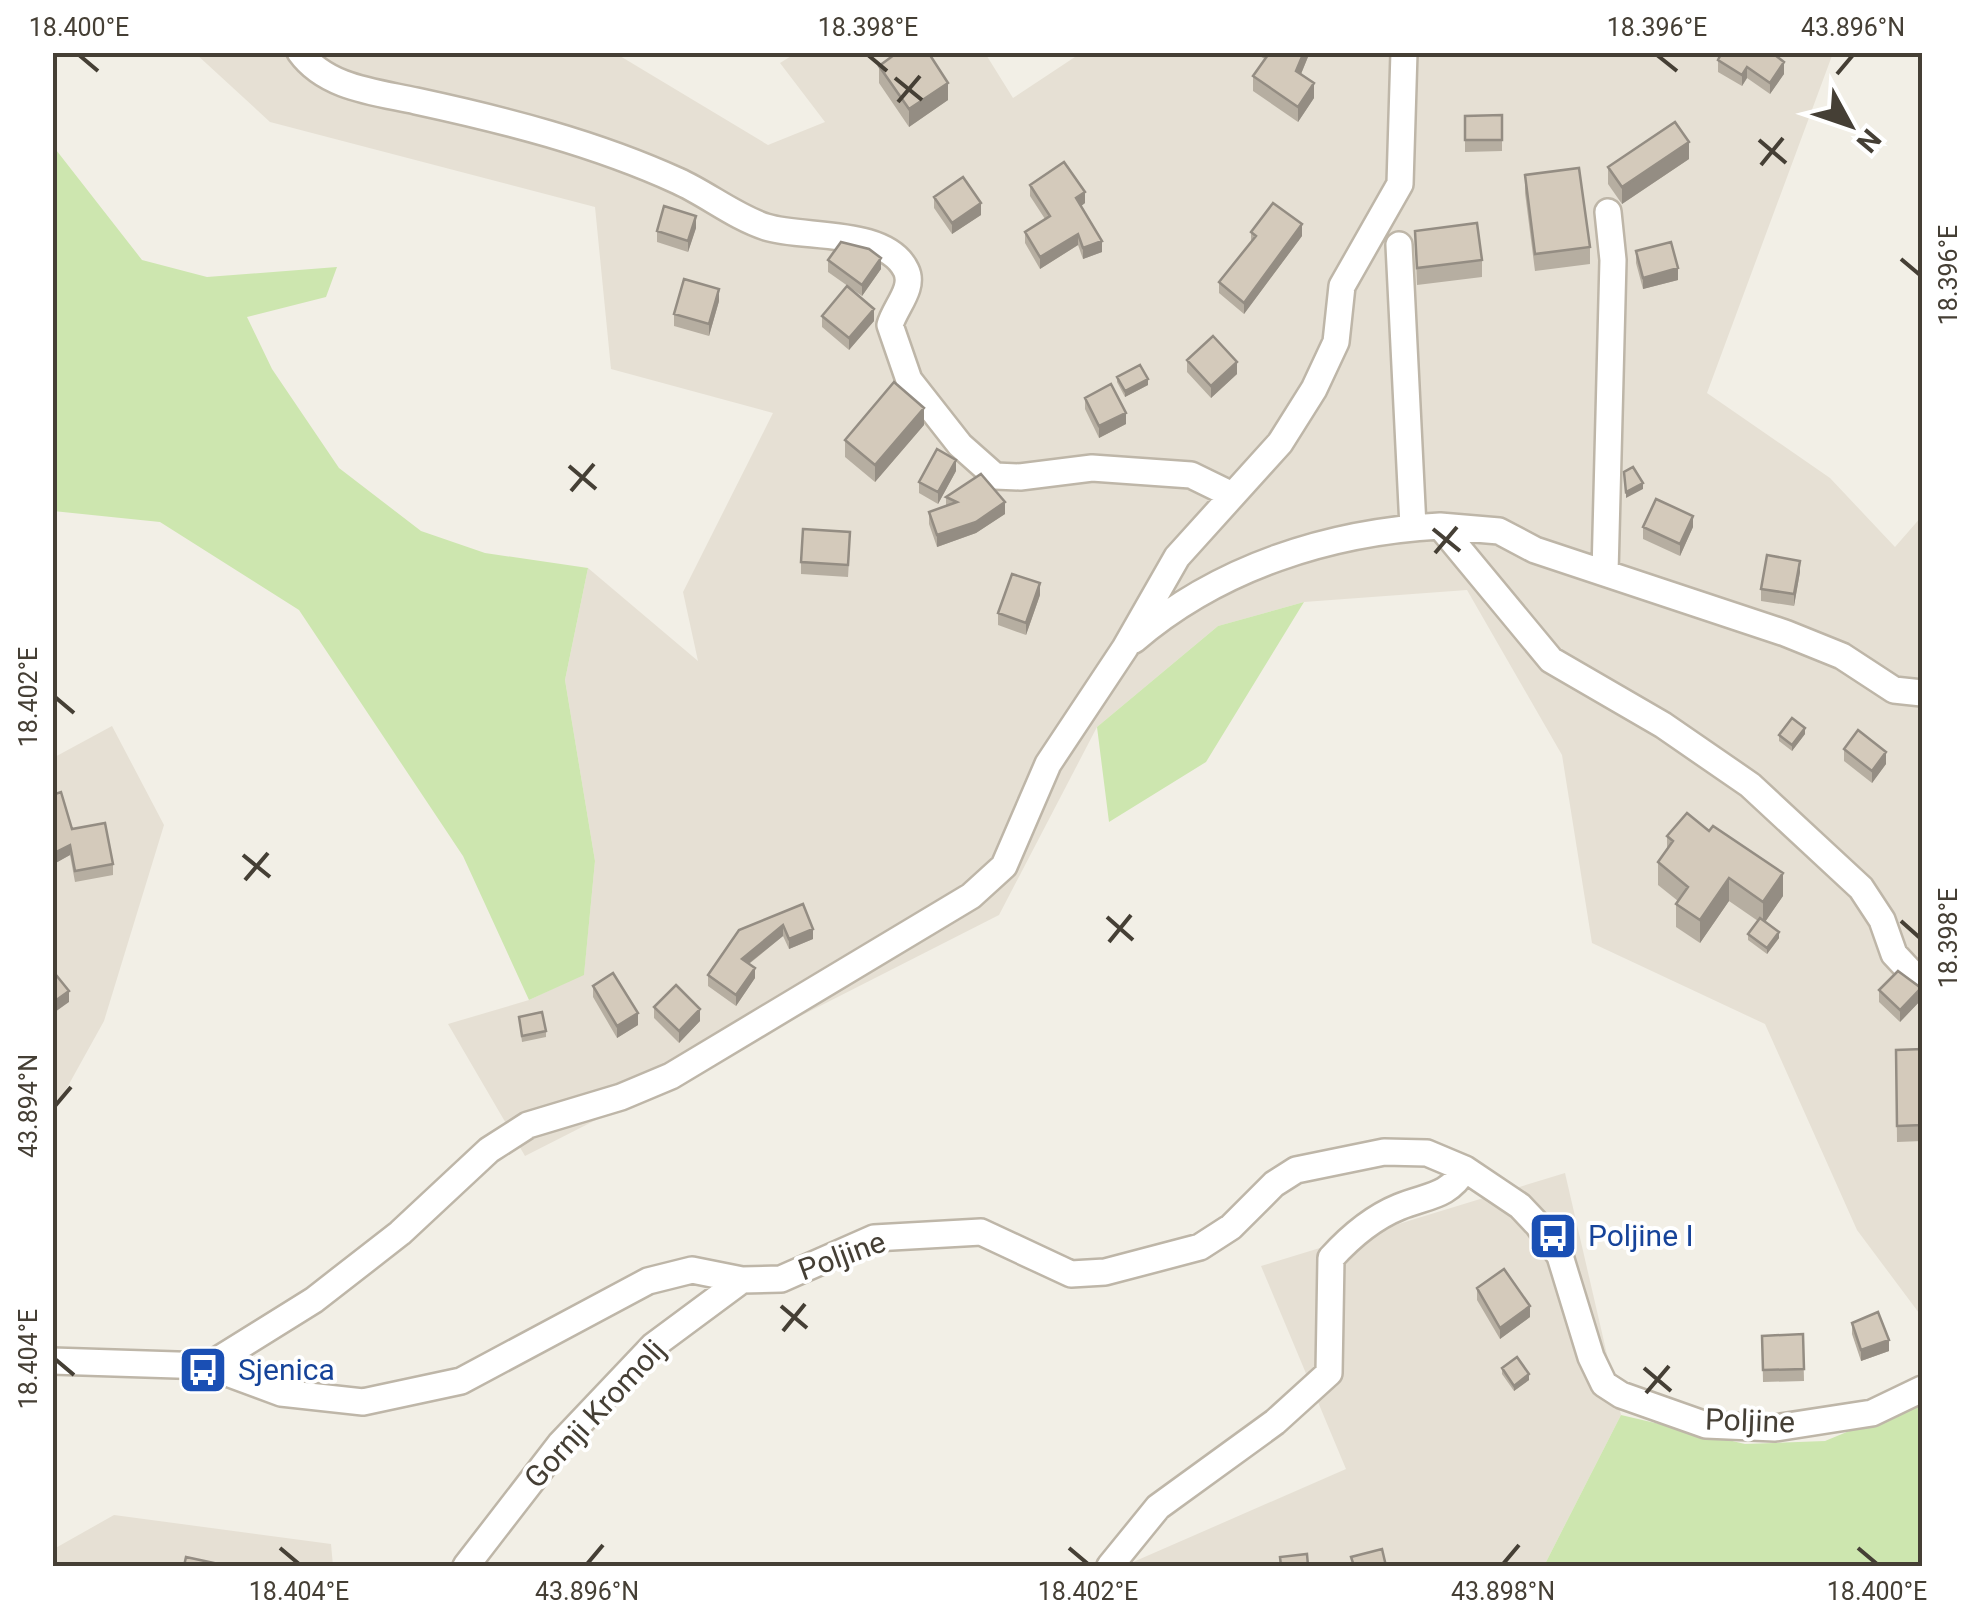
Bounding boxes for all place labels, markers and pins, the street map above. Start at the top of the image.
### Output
bus stop icon: Poljine I [1527,1210,1579,1262]
place label: Poljine I [1588,1218,1694,1253]
bus stop icon: Sjenica [177,1344,229,1396]
place label: Sjenica [238,1352,335,1387]

